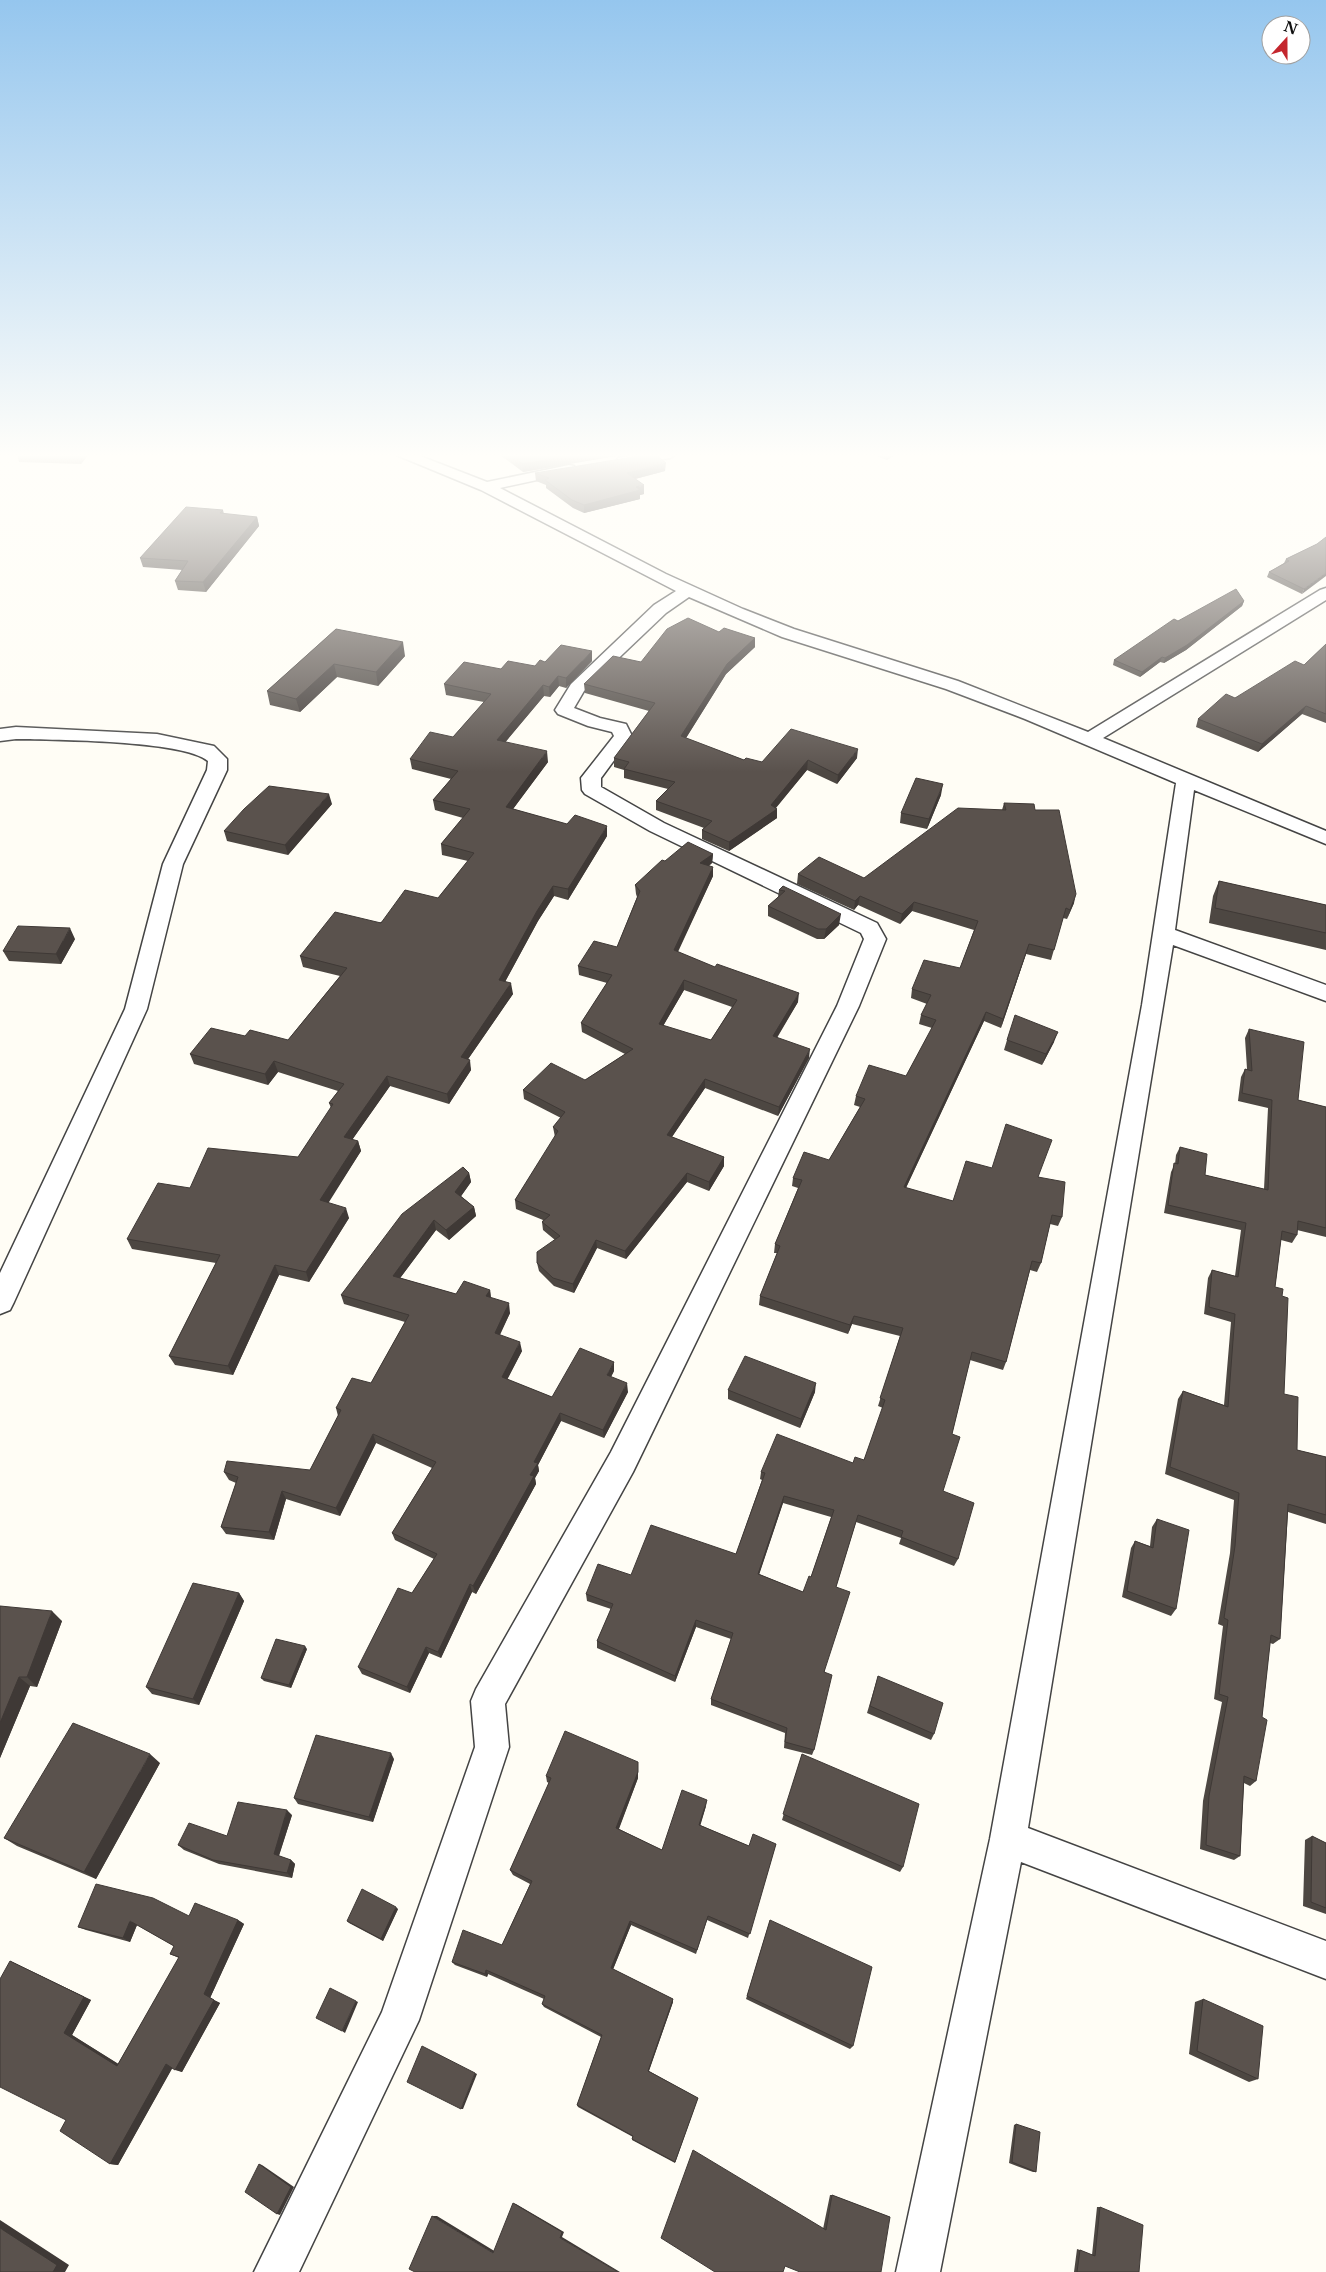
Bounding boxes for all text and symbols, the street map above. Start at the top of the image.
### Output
north arrow [1261,15,1311,65]
text: N [1281,17,1300,39]

